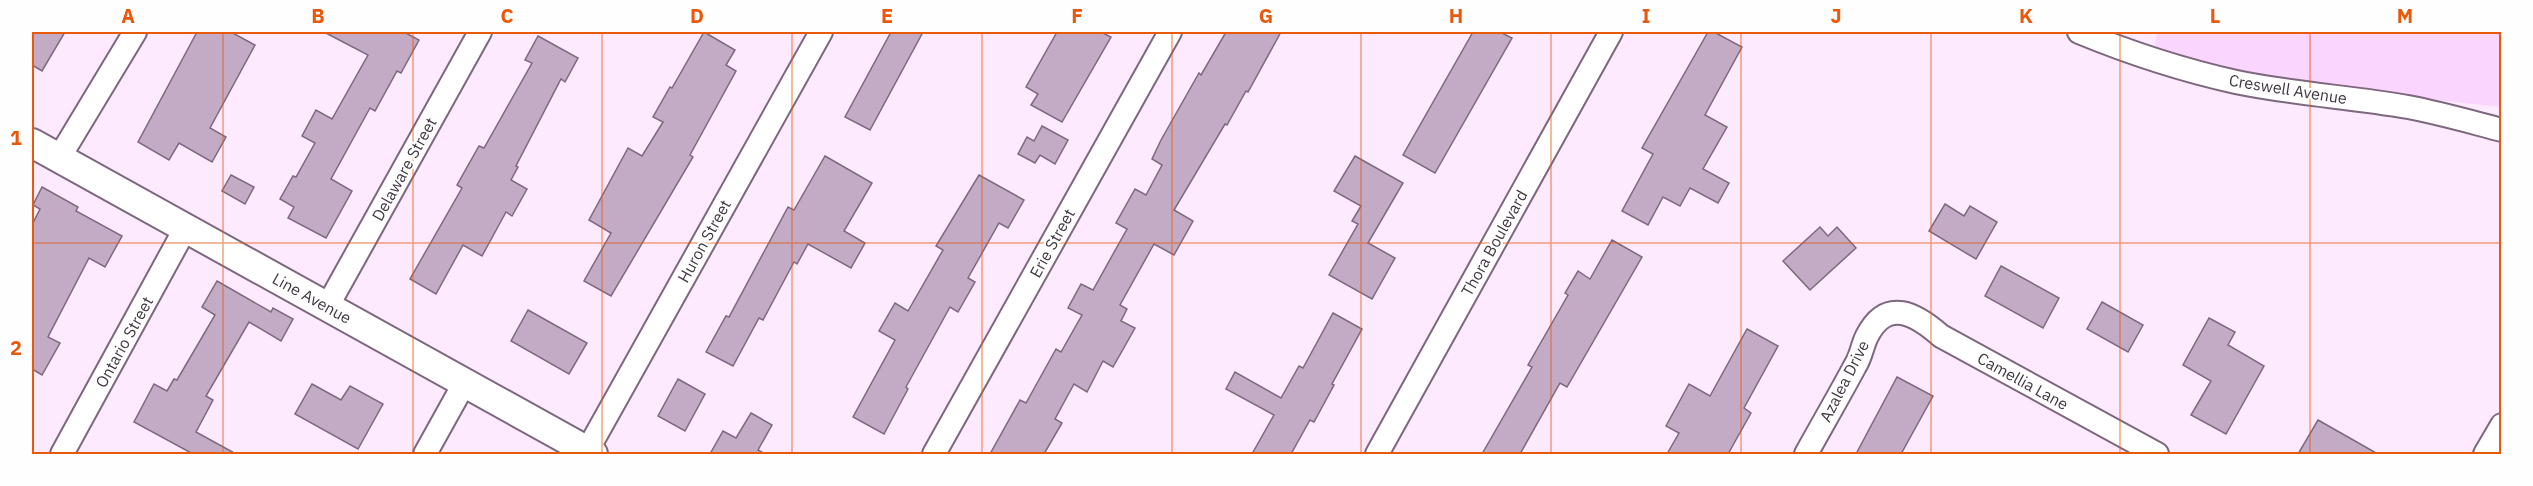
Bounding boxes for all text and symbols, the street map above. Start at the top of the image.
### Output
text: A [121,2,135,29]
text: B [311,2,325,29]
text: C [500,2,514,29]
text: D [690,2,704,29]
text: E [881,2,893,29]
text: F [1071,2,1083,29]
text: G [1259,2,1273,29]
text: H [1449,2,1463,29]
text: I [1642,2,1650,29]
text: J [1830,2,1842,29]
text: K [2019,2,2033,29]
text: L [2210,2,2220,29]
text: M [2397,2,2413,29]
street label: Creswell Avenue [2228,70,2349,108]
street label: Delaware Street [367,114,441,224]
text: 1 [10,124,22,151]
street label: Thora Boulevard [1457,186,1531,300]
street label: Huron Street [673,196,735,286]
street label: Erie Street [1025,205,1079,281]
street label: Line Avenue [269,268,355,328]
street label: Ontario Street [91,293,157,391]
text: 2 [10,334,22,361]
street label: Azalea Drive [1815,337,1873,425]
street label: Camellia Lane [1974,348,2072,414]

